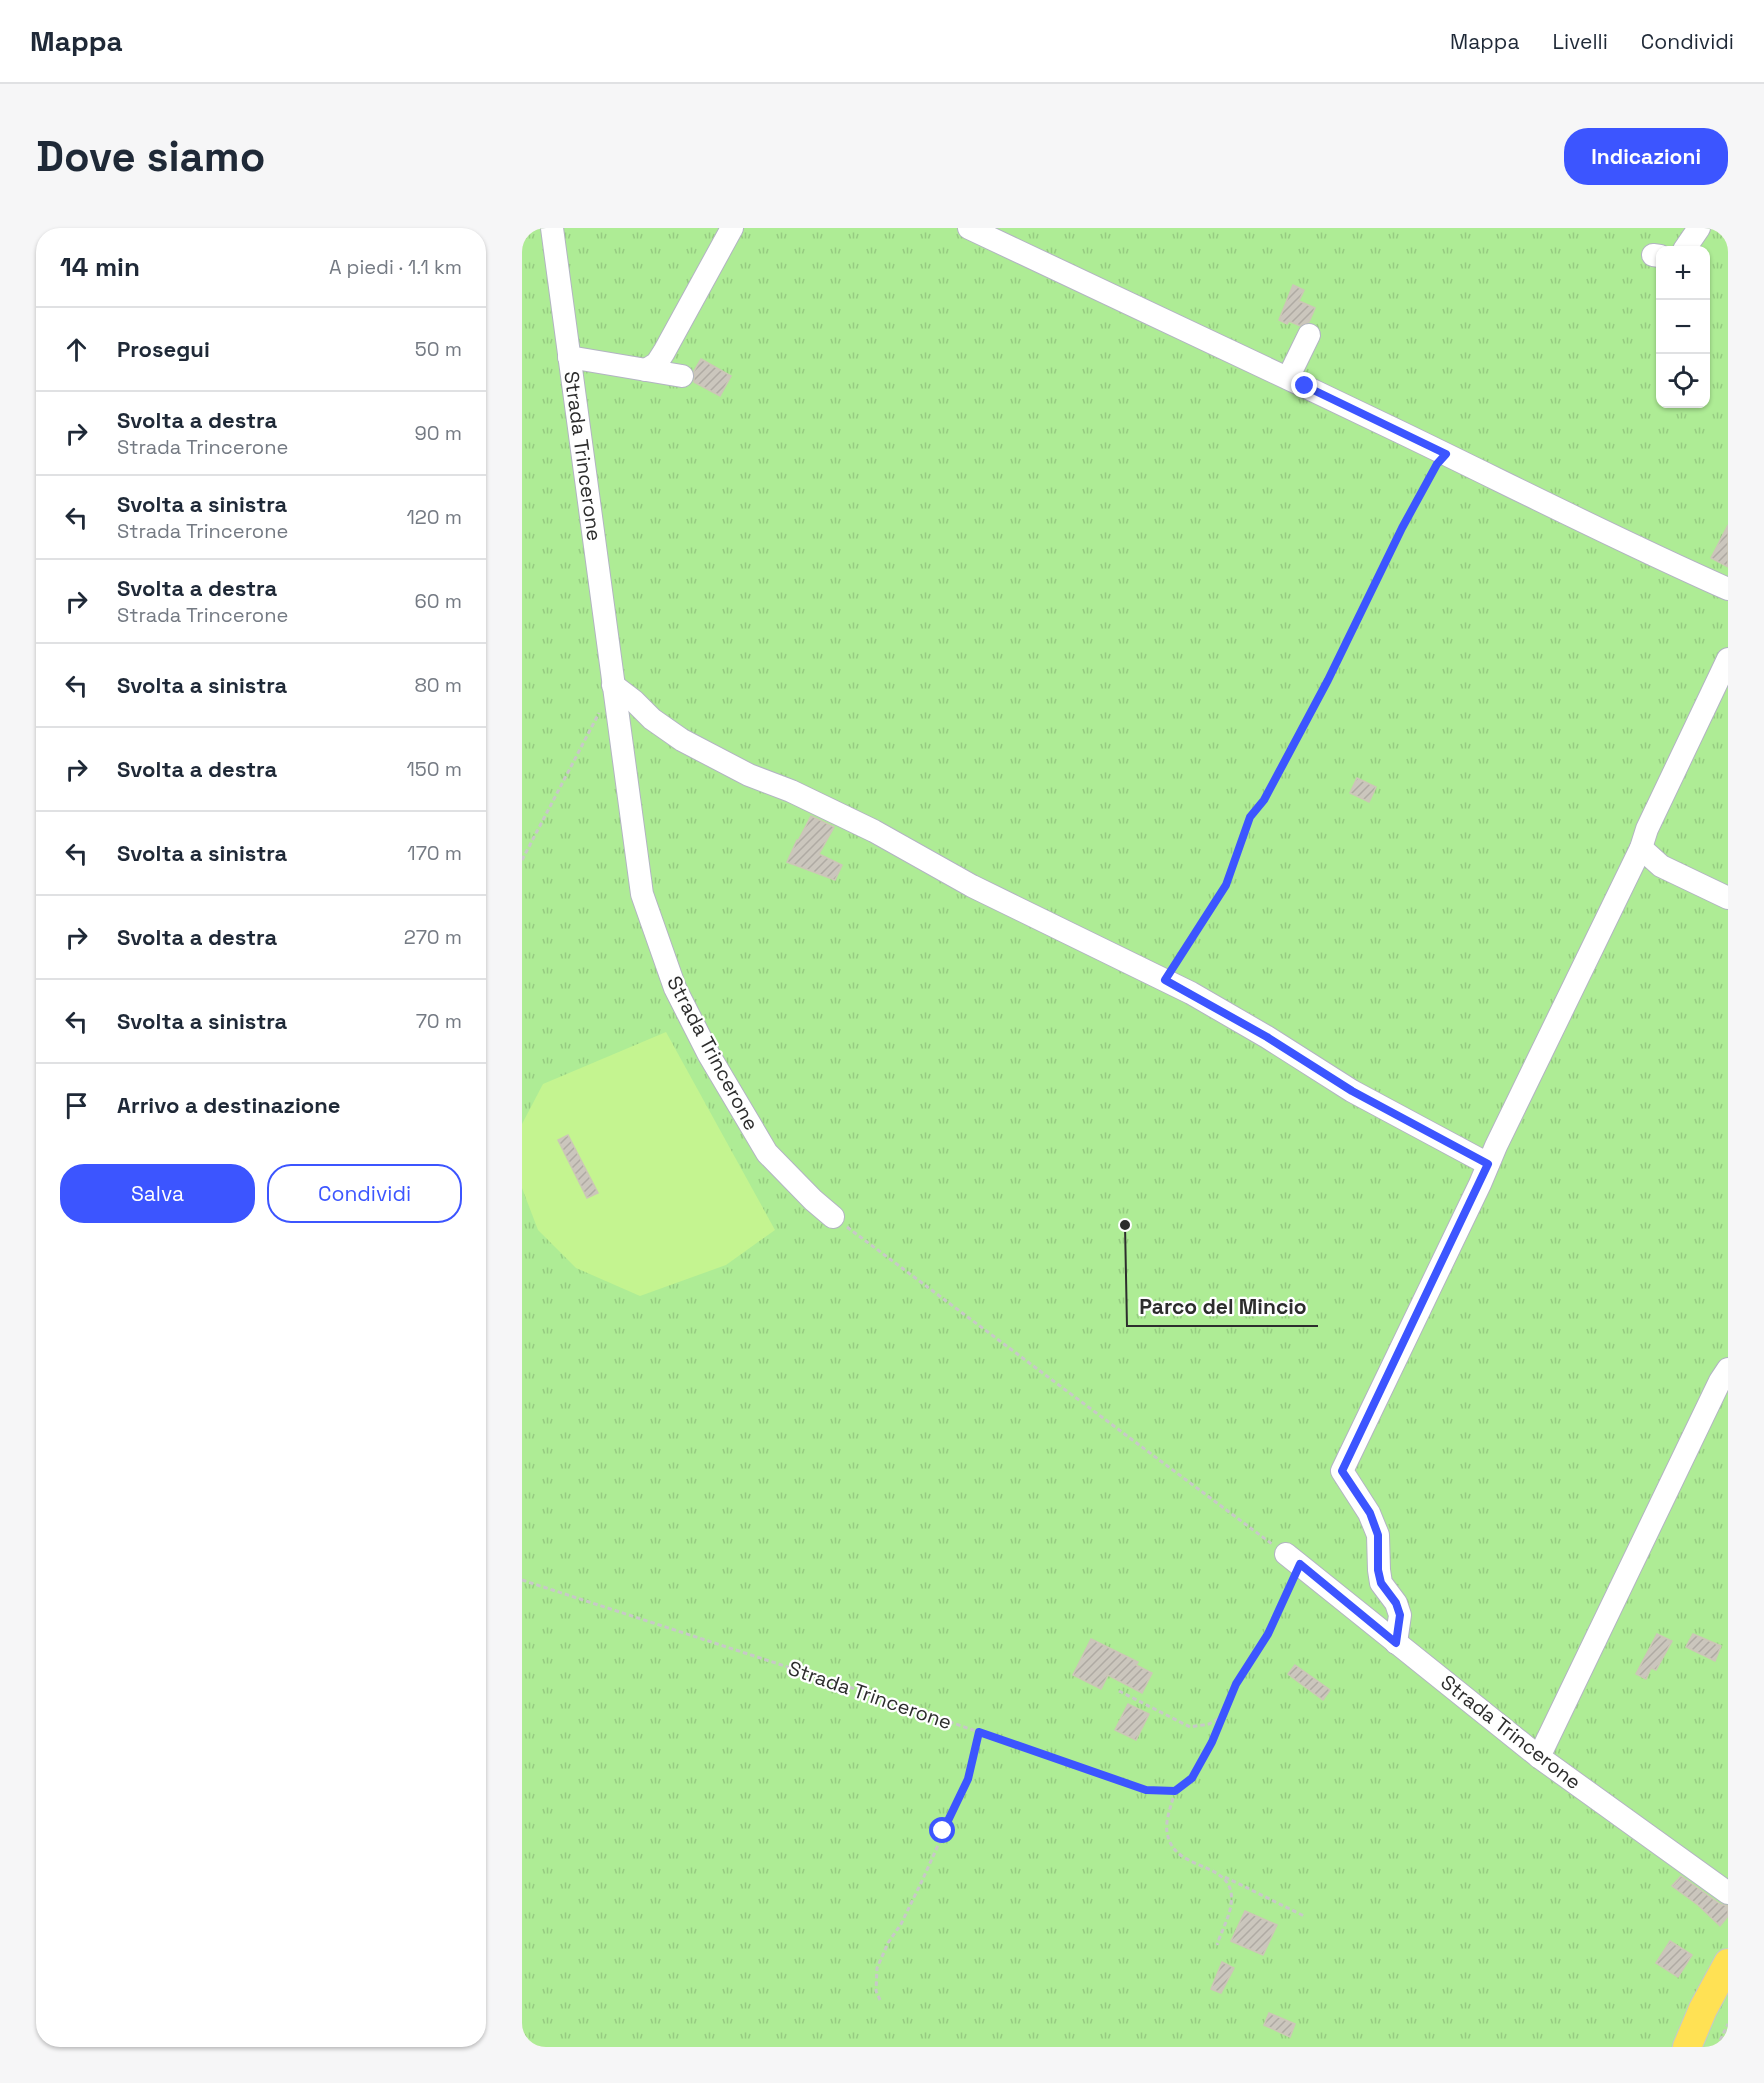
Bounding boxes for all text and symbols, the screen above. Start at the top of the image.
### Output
text: Mappa [30,23,123,59]
text: Mappa [1450,28,1519,55]
text: Livelli [1552,28,1608,55]
text: Condividi [1641,28,1734,55]
button: Indicazioni [1564,128,1728,185]
text: Dove siamo [36,130,265,183]
map controls [1656,246,1710,408]
button: + [1656,246,1710,300]
text: 14 min [60,250,140,284]
text: A piedi · 1.1 km [329,254,462,280]
button: − [1656,300,1710,354]
icon: ahead [60,333,93,366]
text: Prosegui [117,335,210,363]
text: 50 m [415,336,462,362]
button: locate [1656,354,1710,408]
street label: Strada Trincerone [558,369,608,543]
route end [1291,372,1317,398]
text: Svolta a destra [117,406,277,434]
icon: right [60,417,93,450]
text: 90 m [415,420,462,446]
text: Strada Trincerone [117,434,288,460]
text: Svolta a sinistra [117,490,287,518]
icon: left [60,501,93,534]
text: 120 m [406,504,462,530]
text: Strada Trincerone [117,518,288,544]
text: Svolta a destra [117,574,277,602]
icon: right [60,585,93,618]
text: 60 m [415,588,462,614]
text: Strada Trincerone [117,602,288,628]
icon: left [60,669,93,702]
text: Svolta a sinistra [117,671,287,699]
text: 80 m [414,672,462,698]
icon: right [60,753,93,786]
text: Svolta a destra [117,755,277,783]
text: 150 m [407,756,462,782]
icon: left [60,837,93,870]
text: Svolta a sinistra [117,839,287,867]
text: 170 m [407,840,462,866]
icon: right [60,921,93,954]
text: Svolta a destra [117,923,277,951]
text: 270 m [404,924,462,950]
street label: Strada Trincerone [661,971,765,1135]
icon: left [60,1005,93,1038]
text: Svolta a sinistra [117,1007,287,1035]
text: 70 m [416,1008,462,1034]
icon: arrive [60,1089,93,1122]
text: Arrivo a destinazione [117,1091,340,1119]
button: Salva [60,1164,255,1223]
button: Condividi [267,1164,462,1223]
callout: Parco del Mincio [1127,1287,1318,1326]
text: Parco del Mincio [1139,1293,1307,1320]
street label: Strada Trincerone [785,1655,955,1735]
street label: Strada Trincerone [1436,1669,1586,1795]
route start [929,1817,955,1843]

